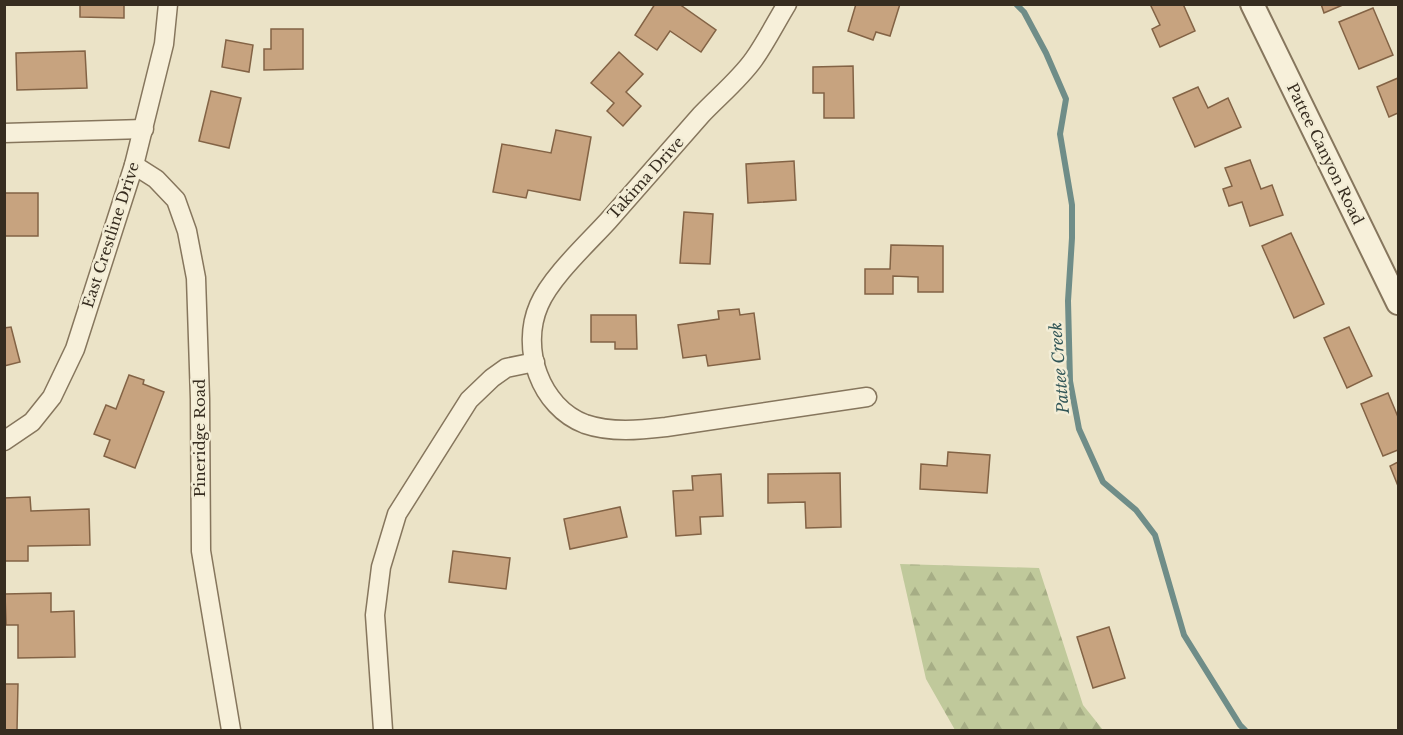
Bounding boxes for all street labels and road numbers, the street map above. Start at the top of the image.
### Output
street label: Pattee Canyon Road [1283,80,1368,228]
street label: Takima Drive [604,132,688,223]
street label: East Crestline Drive [78,160,143,310]
street label: Pineridge Road [190,379,209,497]

